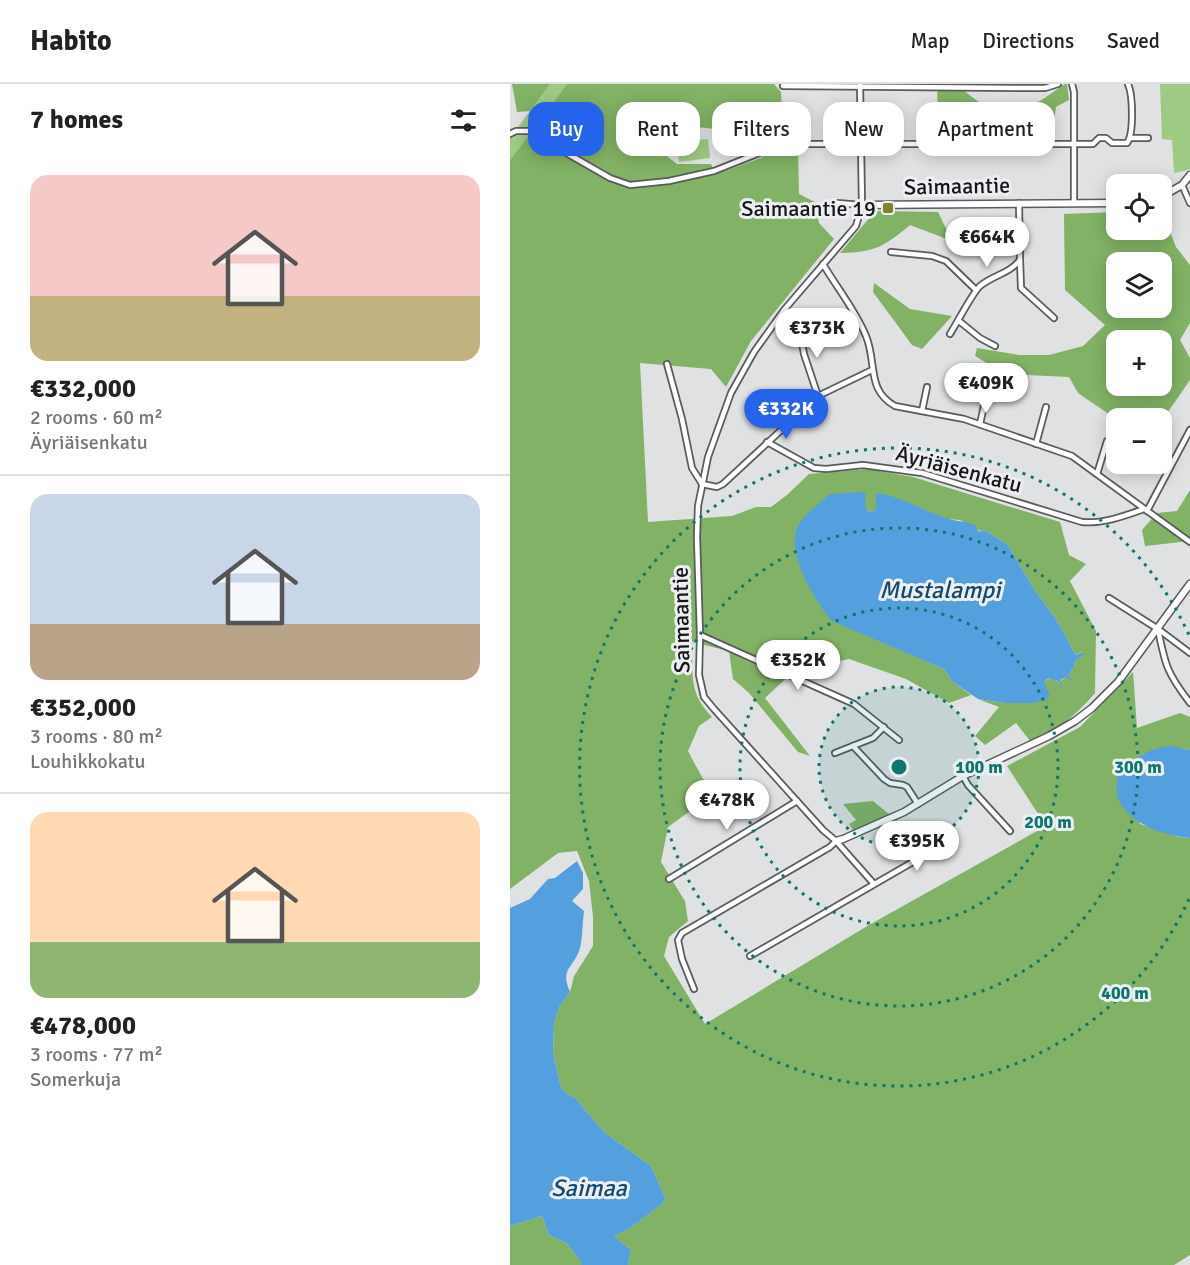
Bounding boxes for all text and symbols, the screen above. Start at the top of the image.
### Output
text: Habito [30,24,112,58]
text: Map [911,28,949,54]
text: Directions [982,28,1074,54]
text: Saved [1107,28,1160,54]
chip: Buy [528,102,604,156]
chip: Rent [616,102,700,156]
chip: Filters [712,102,811,156]
chip: New [823,102,904,156]
chip: Apartment [916,102,1055,156]
text: 7 homes [30,104,123,136]
icon: filters [447,104,480,137]
street label: Saimaantie [904,172,1010,200]
map controls [1106,174,1172,474]
button: locate [1106,174,1172,240]
place label: Saimaantie 19 [741,195,876,222]
marker: Saimaantie 19 [881,201,895,215]
icon: home [201,214,309,322]
pin: €664K [945,217,1029,268]
text: €664K [959,224,1015,249]
button: layers [1106,252,1172,318]
pin: €373K [775,308,859,359]
text: €373K [789,315,845,340]
button: + [1106,330,1172,396]
pin: €409K [944,363,1028,414]
text: €409K [958,370,1014,395]
text: €332,000 [30,373,136,405]
pin: €332K [744,389,828,440]
text: €332K [758,396,814,421]
text: 2 rooms · 60 m² [30,405,163,430]
button: − [1106,408,1172,474]
text: Äyriäisenkatu [30,430,148,455]
street label: Äyriäisenkatu [893,439,1025,499]
icon: home [201,533,309,641]
street label: Saimaantie [667,567,695,673]
water label: Mustalampi [879,575,1003,605]
pin: €352K [756,640,840,691]
text: €352K [770,647,826,672]
text: €352,000 [30,692,136,724]
text: 3 rooms · 80 m² [30,724,163,749]
text: Louhikkokatu [30,749,146,774]
text: 100 m [955,756,1003,778]
text: 300 m [1114,756,1162,778]
centre of rings [889,757,909,777]
pin: €478K [685,780,769,831]
text: €478K [699,787,755,812]
text: 200 m [1024,811,1072,833]
pin: €395K [875,821,959,872]
text: €395K [889,828,945,853]
icon: home [201,851,309,959]
text: 400 m [1101,982,1149,1004]
text: €478,000 [30,1010,136,1042]
text: 3 rooms · 77 m² [30,1042,163,1067]
text: Somerkuja [30,1067,121,1092]
water label: Saimaa [551,1173,628,1203]

